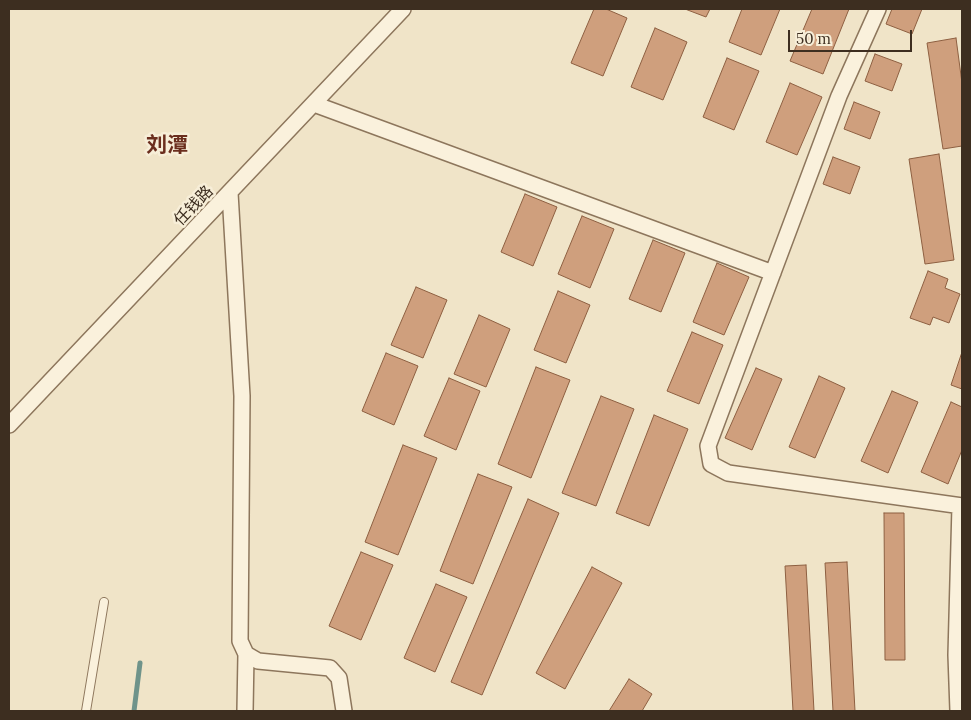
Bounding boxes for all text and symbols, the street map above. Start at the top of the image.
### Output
scale bar [791,20,915,52]
text: 50 m [796,29,831,48]
district label: 刘潭 [146,133,188,159]
street label: 任钱路 [170,182,218,230]

